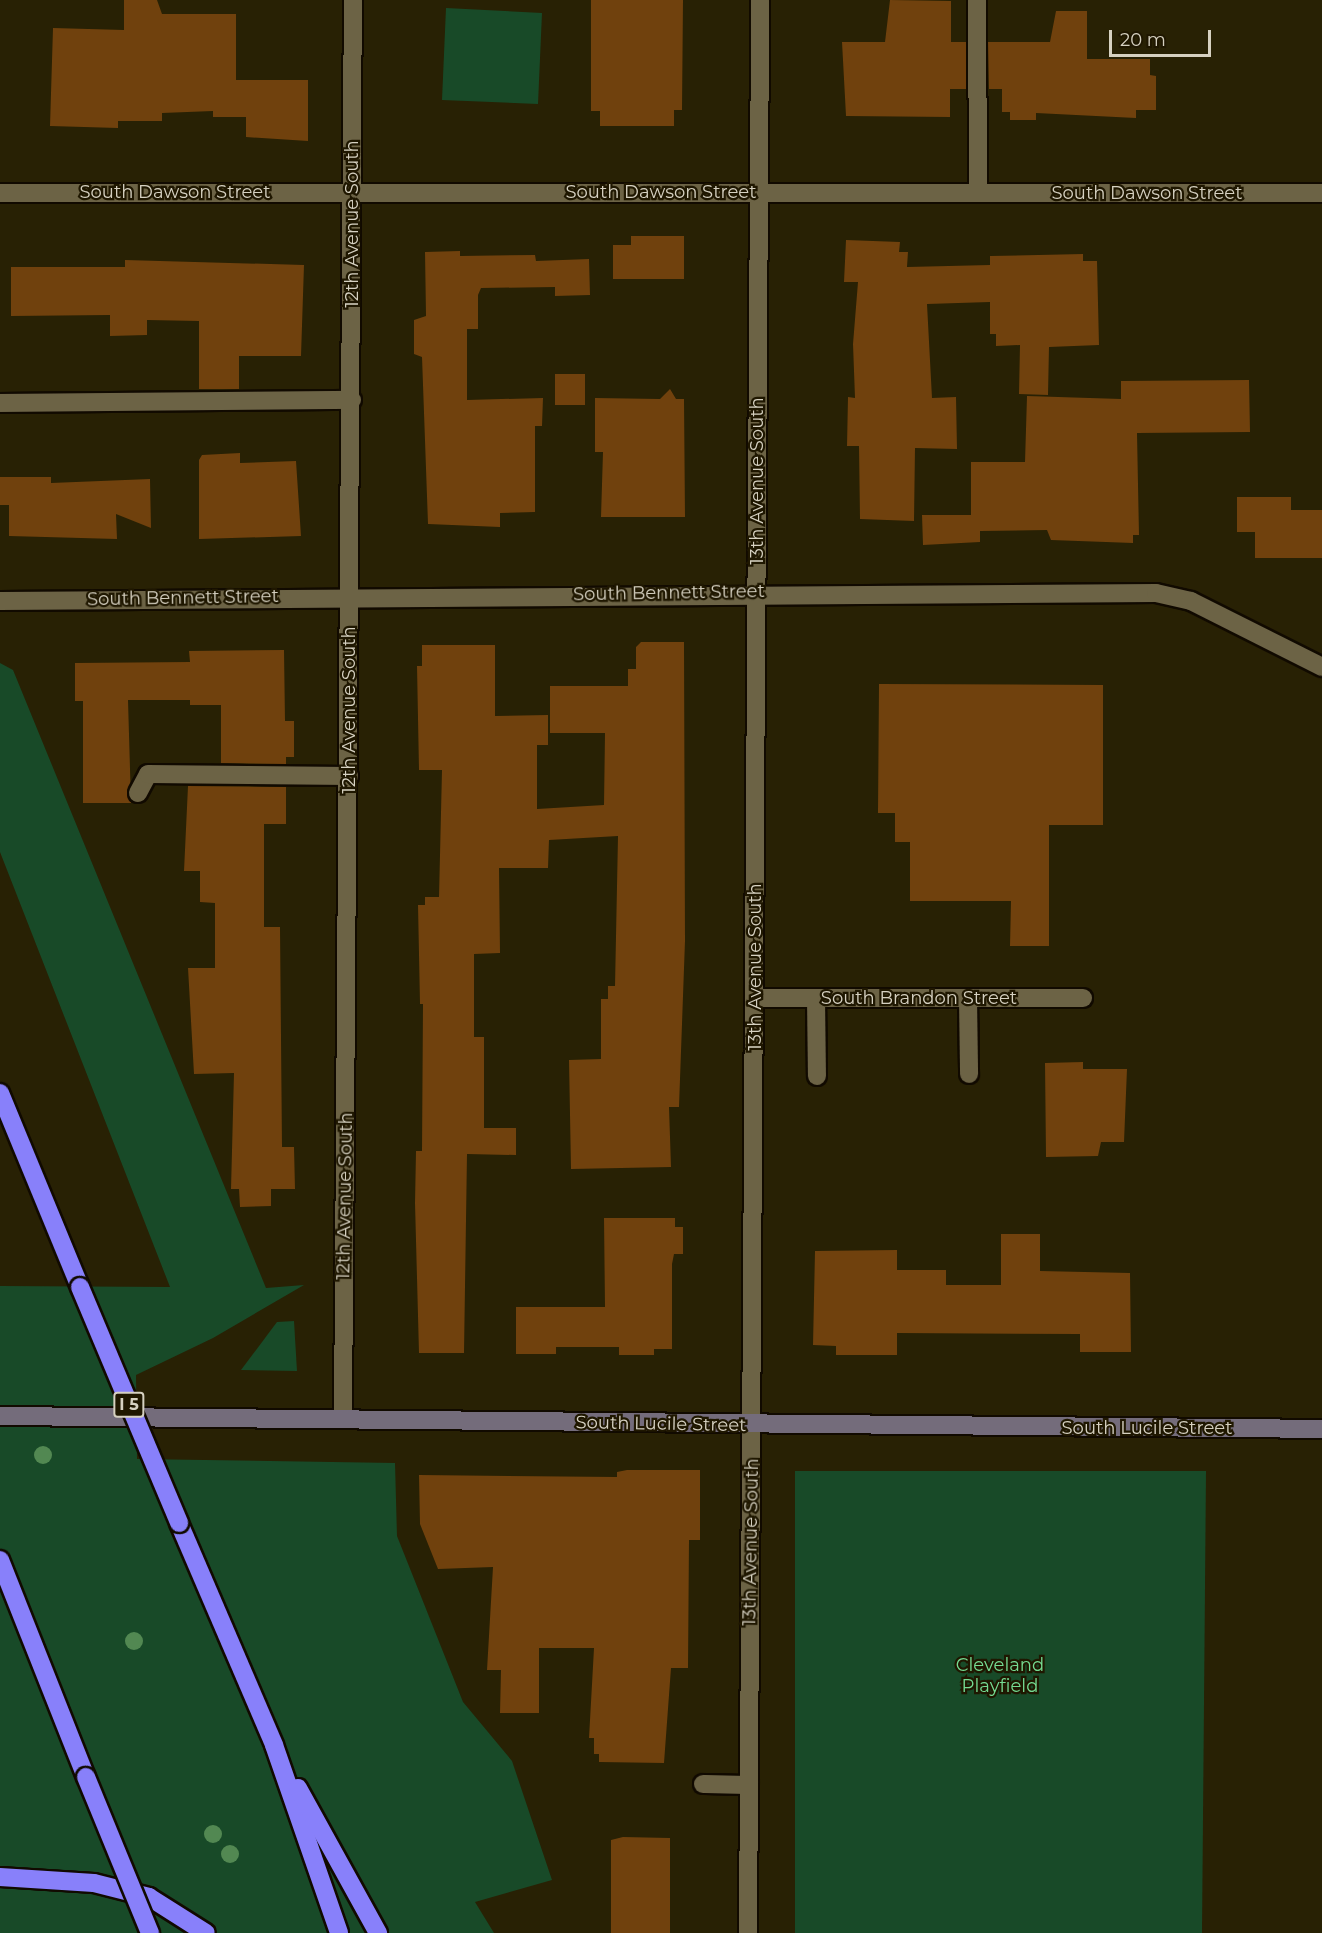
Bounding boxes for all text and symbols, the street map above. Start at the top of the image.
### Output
scale bar [1112,18,1214,56]
text: 20 m [1120,29,1166,51]
street label: 12th Avenue South [341,140,363,308]
street label: South Dawson Street [79,181,271,203]
street label: South Dawson Street [565,181,757,203]
street label: South Dawson Street [1051,182,1243,204]
street label: 13th Avenue South [746,397,768,565]
street label: South Bennett Street [573,581,765,605]
street label: South Bennett Street [87,586,279,610]
street label: 12th Avenue South [338,626,360,794]
street label: 13th Avenue South [744,883,766,1051]
street label: South Brandon Street [821,987,1017,1009]
street label: 12th Avenue South [333,1112,357,1280]
road number: I 5 [112,1392,146,1418]
street label: South Lucile Street [575,1412,747,1436]
street label: South Lucile Street [1062,1417,1232,1439]
street label: 13th Avenue South [739,1458,763,1626]
park label: Cleveland Playfield [956,1655,1044,1698]

